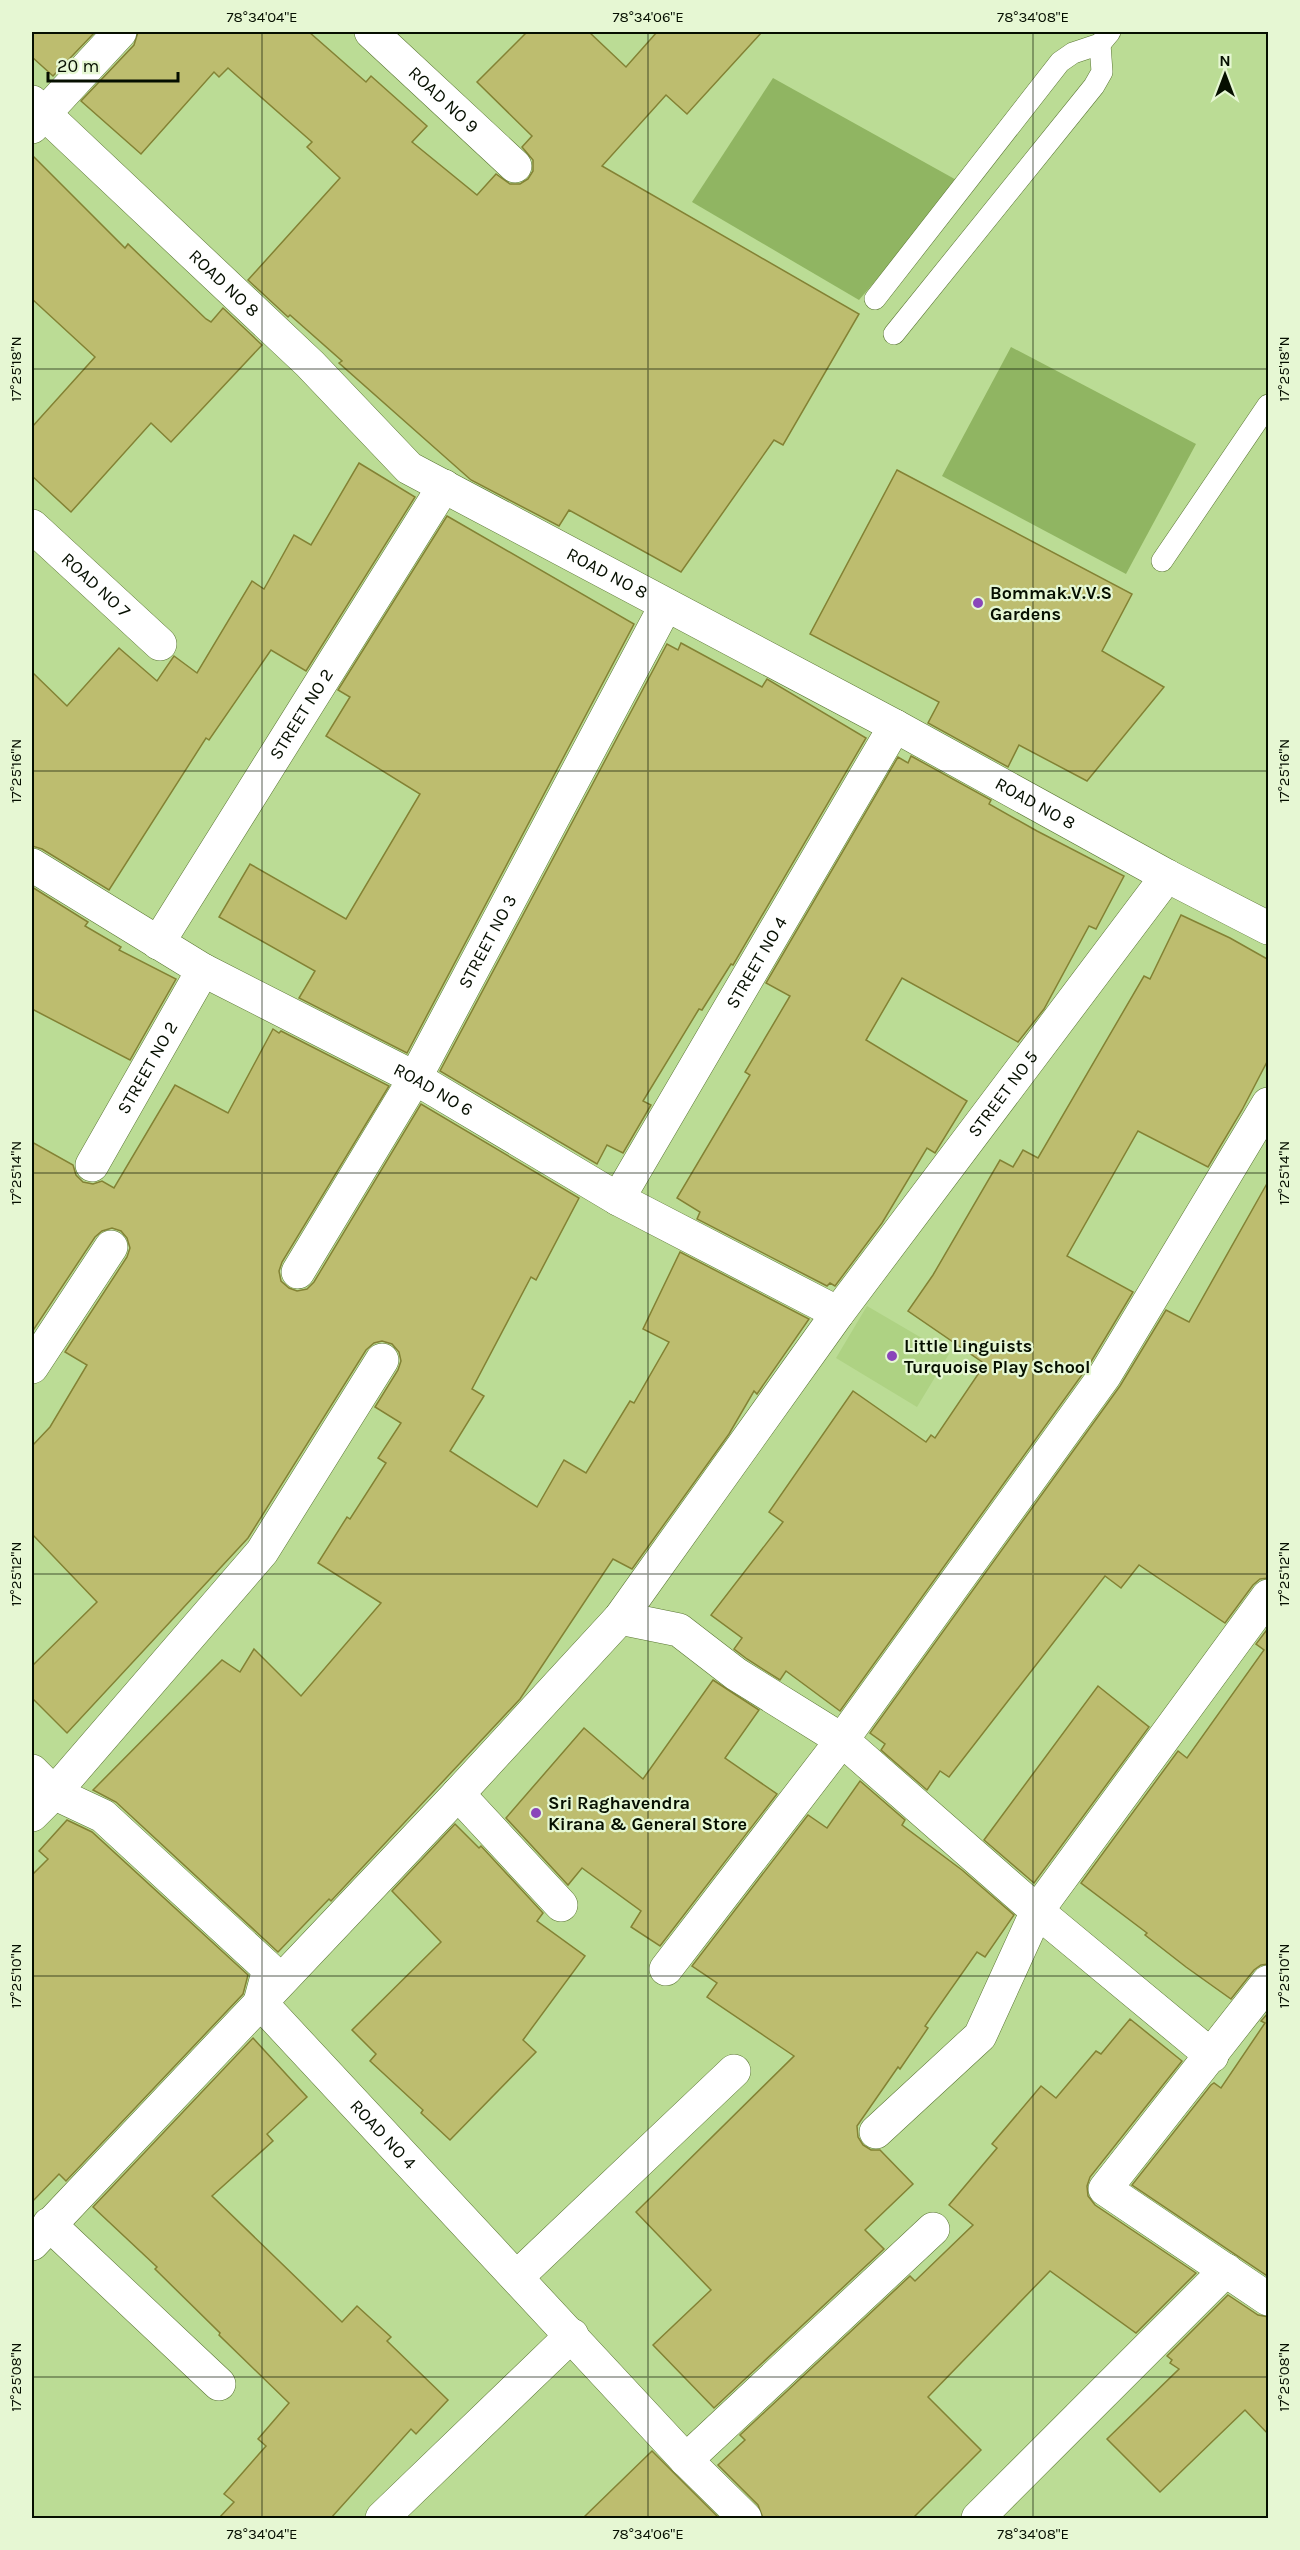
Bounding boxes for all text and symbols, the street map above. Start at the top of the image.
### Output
text: 78°34'04"E [227,8,297,26]
text: 78°34'06"E [612,8,684,26]
text: 78°34'08"E [997,8,1069,26]
scale bar [48,45,178,83]
north arrow [1195,45,1255,105]
text: N [1219,51,1231,70]
text: 20 m [57,55,99,77]
street label: ROAD NO 9 [404,61,483,137]
street label: ROAD NO 8 [184,245,264,321]
text: 17°25'18"N [7,336,25,402]
text: 17°25'18"N [1275,336,1293,402]
street label: ROAD NO 8 [563,543,651,604]
street label: ROAD NO 7 [57,548,135,623]
place label: Bommak.V.V.S Gardens [990,582,1112,625]
marker: Bommak.V.V.S Gardens [971,596,985,610]
street label: STREET NO 2 [265,665,338,764]
text: 17°25'16"N [7,739,25,803]
text: 17°25'16"N [1275,739,1293,803]
street label: ROAD NO 8 [991,772,1079,834]
street label: STREET NO 3 [453,891,521,992]
street label: STREET NO 4 [721,913,792,1012]
street label: STREET NO 2 [112,1017,182,1118]
street label: STREET NO 5 [963,1046,1043,1142]
street label: ROAD NO 6 [390,1058,477,1121]
text: 17°25'14"N [7,1141,25,1205]
text: 17°25'14"N [1275,1141,1293,1205]
place label: Little Linguists Turquoise Play School [904,1335,1091,1378]
marker: Little Linguists Turquoise Play School [885,1349,899,1363]
text: 17°25'12"N [7,1542,25,1606]
text: 17°25'12"N [1275,1542,1293,1606]
place label: Sri Raghavendra Kirana & General Store [548,1792,747,1835]
marker: Sri Raghavendra Kirana & General Store [529,1806,543,1820]
text: 17°25'10"N [7,1944,25,2009]
text: 17°25'10"N [1275,1944,1293,2009]
street label: ROAD NO 4 [345,2095,421,2174]
text: 17°25'08"N [7,2342,25,2412]
text: 17°25'08"N [1275,2342,1293,2412]
text: 78°34'04"E [227,2525,297,2543]
text: 78°34'06"E [612,2525,684,2543]
text: 78°34'08"E [997,2525,1069,2543]

